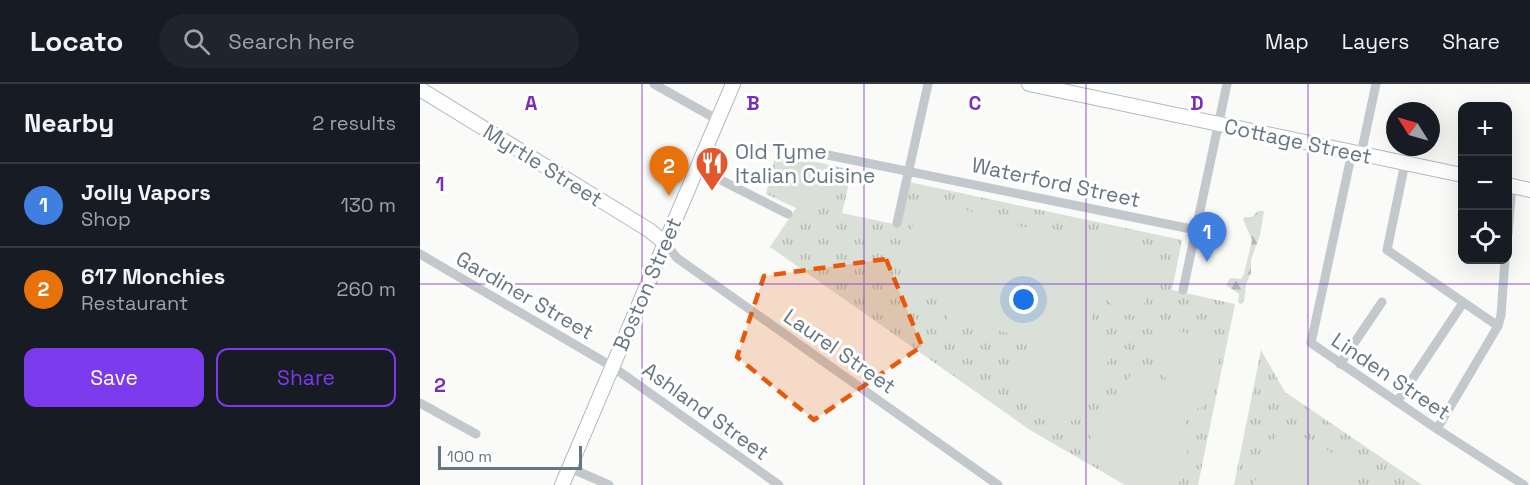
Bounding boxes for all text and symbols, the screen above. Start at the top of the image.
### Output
search box [159,14,579,68]
text: Locato [30,23,123,59]
icon: search [180,25,213,58]
text: Search here [228,27,355,55]
text: Map [1265,28,1309,55]
text: Layers [1342,28,1409,55]
text: Share [1442,28,1500,55]
text: A [525,90,538,116]
text: B [746,90,760,116]
text: C [969,90,982,116]
text: D [1190,90,1204,116]
north arrow [1386,102,1440,156]
map controls [1458,102,1512,264]
button: + [1458,102,1512,156]
text: Nearby [24,106,114,140]
text: 2 results [312,110,396,136]
street label: Cottage Street [1222,112,1374,170]
street label: Myrtle Street [478,118,608,212]
place label: Old Tyme Italian Cuisine [735,138,875,189]
restaurant icon: Old Tyme Italian Cuisine [694,145,730,192]
pin: 2 [650,147,688,196]
street label: Waterford Street [969,151,1143,213]
button: − [1458,156,1512,210]
text: 1 [435,171,445,197]
text: Jolly Vapors [81,178,211,206]
text: 1 [39,192,48,218]
text: 130 m [340,192,396,218]
text: Shop [81,206,131,232]
button: locate [1458,210,1512,264]
pin: 1 [1188,212,1226,262]
street label: Boston Street [607,213,687,355]
street label: Gardiner Street [451,245,599,345]
text: 617 Monchies [81,262,225,290]
text: 2 [38,276,49,302]
text: 260 m [337,276,396,302]
your location [1009,285,1038,314]
text: Restaurant [81,290,188,316]
street label: Laurel Street [779,302,901,400]
street label: Linden Street [1326,326,1456,426]
button: Save [24,348,204,407]
button: Share [216,348,396,407]
street label: Ashland Street [637,356,775,466]
text: 2 [434,372,446,398]
scale bar [438,443,582,470]
text: 100 m [447,446,492,467]

